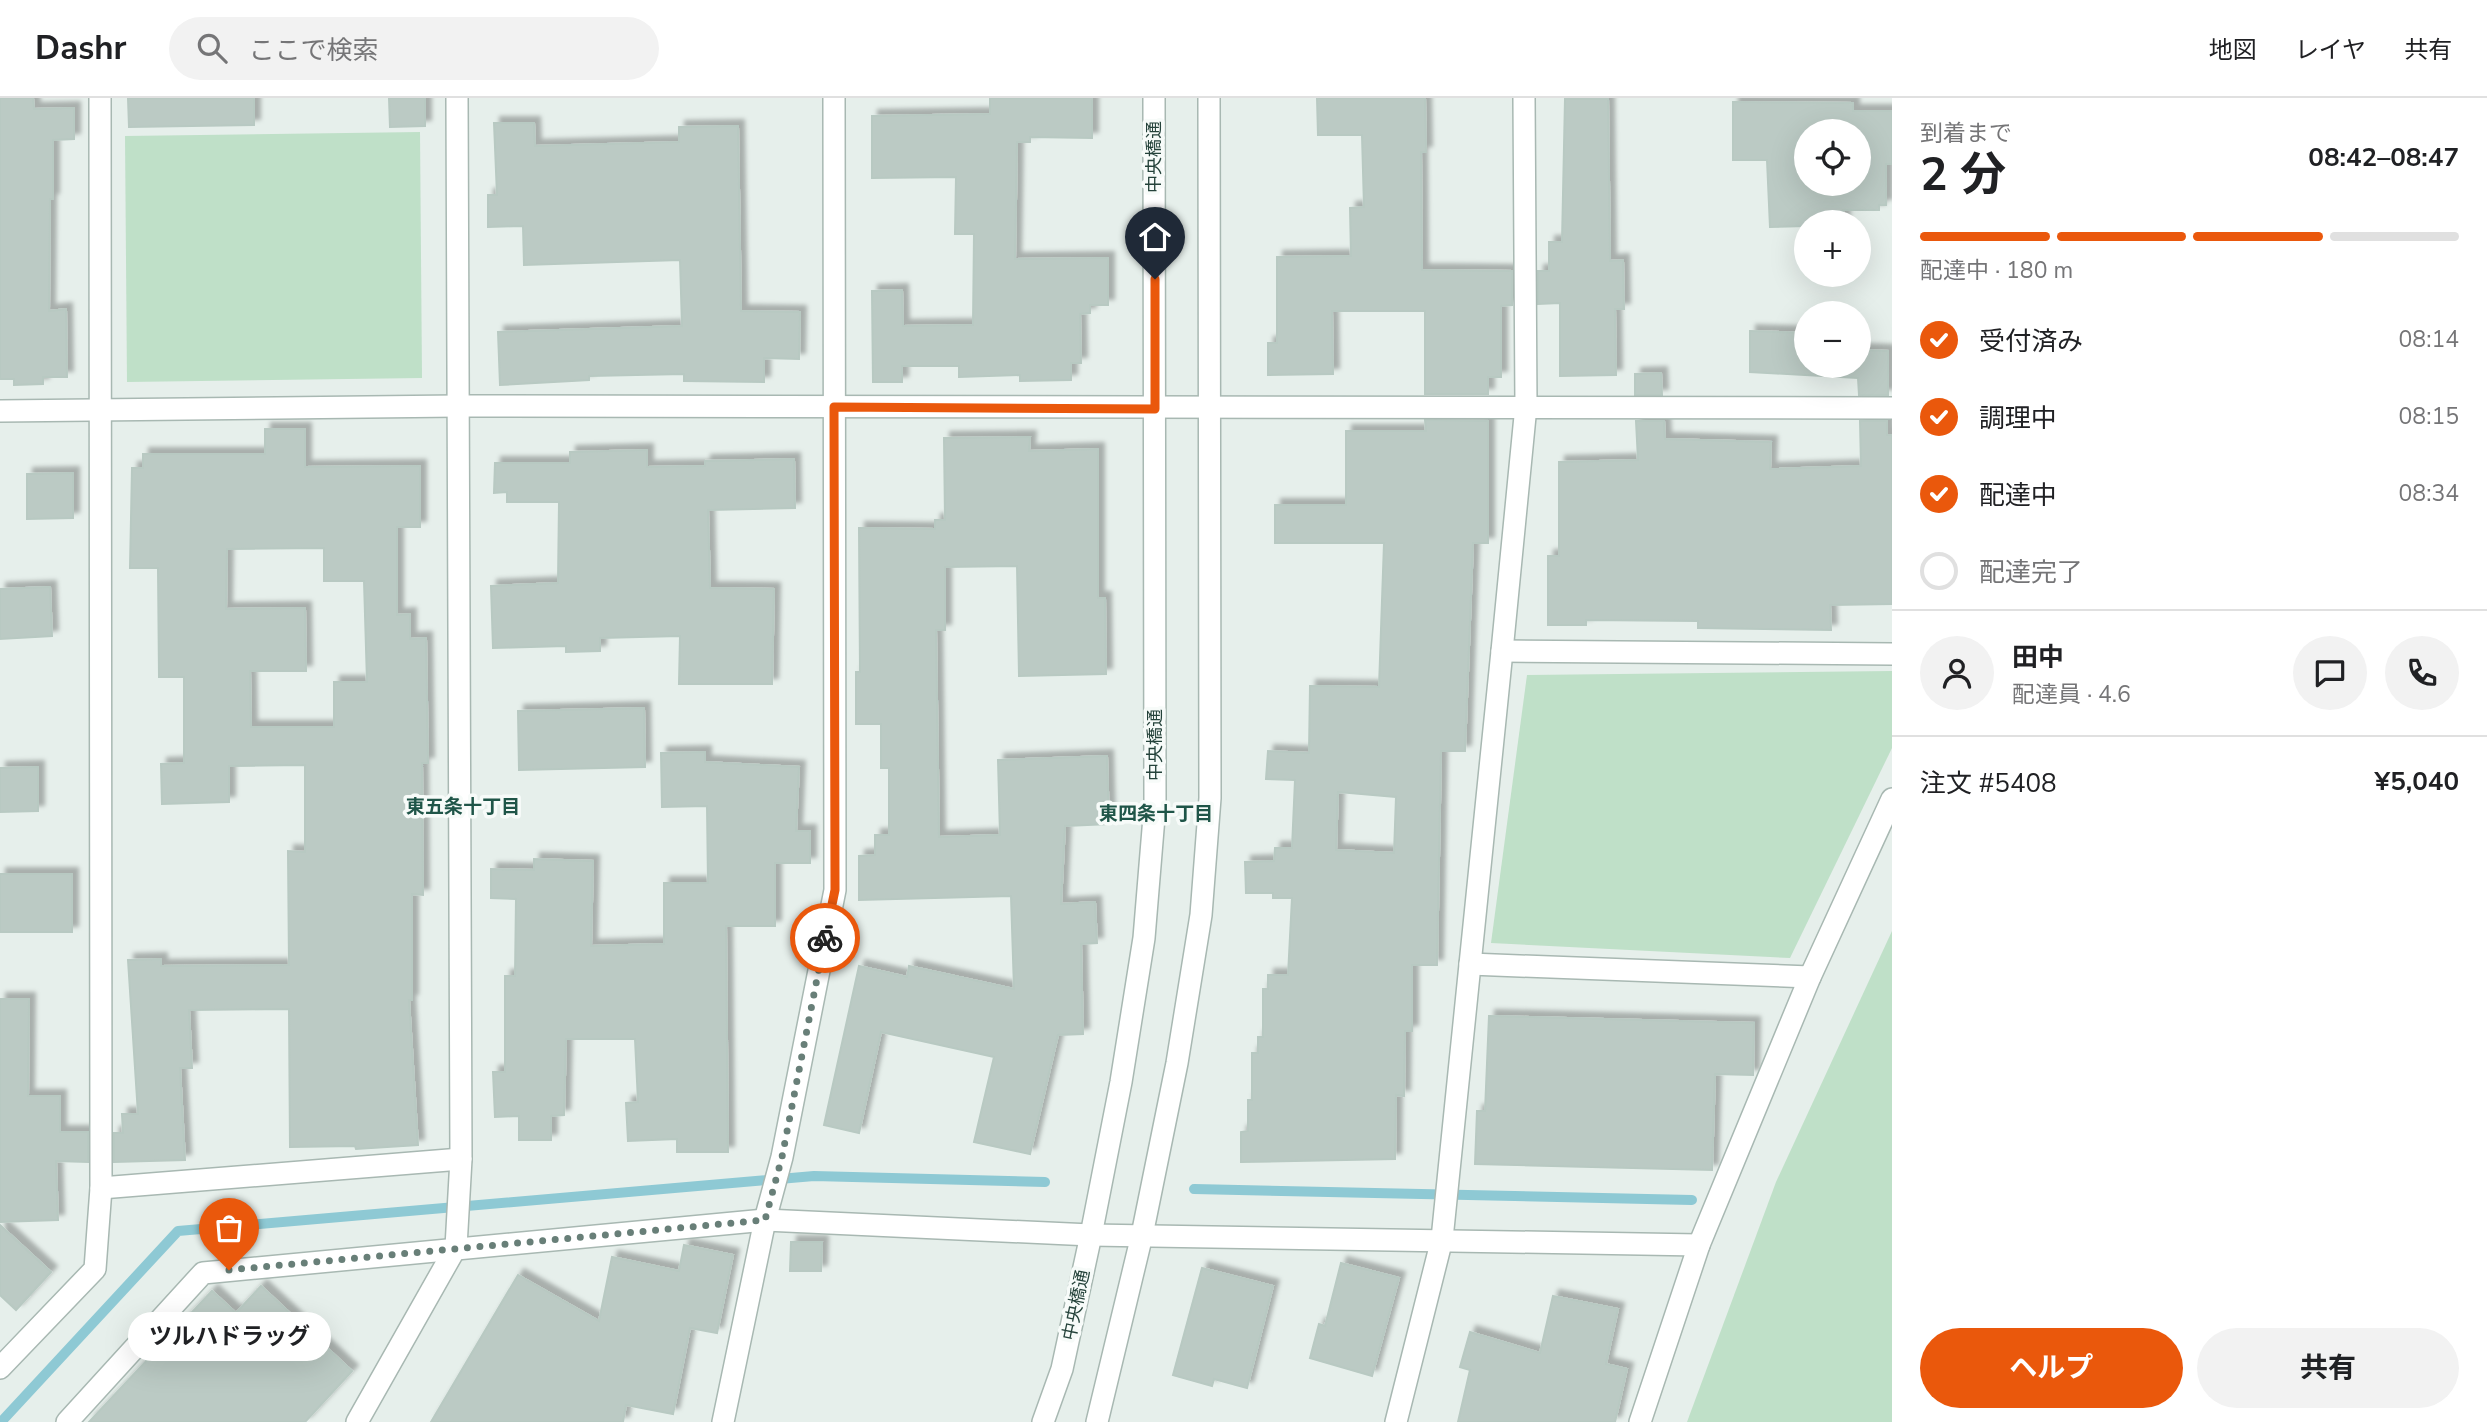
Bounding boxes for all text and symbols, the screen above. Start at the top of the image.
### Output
search box [169,17,659,80]
text: Dashr [35,26,127,71]
icon: search [193,29,231,67]
text: ここで検索 [249,33,379,68]
text: 地図 [2209,34,2257,66]
text: レイヤ [2295,34,2366,66]
text: 共有 [2404,34,2452,66]
text: 到着まで [1920,118,2012,149]
map controls [1794,119,1871,378]
button: locate [1794,119,1871,196]
street label: 中央橋通 [1142,121,1166,193]
text: 08:42–08:47 [2308,140,2459,175]
text: 2 分 [1920,143,2006,206]
pin [1125,207,1185,279]
button: + [1794,210,1871,287]
icon: home [1136,218,1174,256]
text: 配達中 · 180 m [1920,255,2073,286]
button: − [1794,301,1871,378]
icon: check [1920,321,1958,359]
text: 受付済み [1979,324,2083,359]
text: 08:14 [2399,324,2459,355]
icon: check [1920,398,1958,436]
text: 調理中 [1979,401,2057,436]
text: 08:15 [2399,401,2459,432]
icon: check [1920,475,1958,513]
text: 配達中 [1979,478,2057,513]
text: 08:34 [2399,478,2459,509]
text: 配達完了 [1979,555,2083,590]
button: person [1920,636,1994,710]
button: chat [2293,636,2367,710]
button: phone [2385,636,2459,710]
text: 田中 [2012,640,2064,675]
text: 配達員 · 4.6 [2012,679,2131,710]
street label: 中央橋通 [1143,709,1167,781]
text: ¥5,040 [2375,764,2459,799]
text: 注文 #5408 [1920,766,2057,801]
district label: 東五条十丁目 [406,794,520,820]
district label: 東四条十丁目 [1099,801,1213,827]
courier [790,903,860,973]
icon: bike [806,919,844,957]
pin [199,1198,259,1270]
icon: bag [210,1209,248,1247]
street label: 中央橋通 [1057,1267,1095,1343]
callout: ツルハドラッグ [128,1312,330,1361]
text: ツルハドラッグ [149,1321,310,1352]
button: ヘルプ [1920,1328,2183,1408]
button: 共有 [2197,1328,2459,1408]

